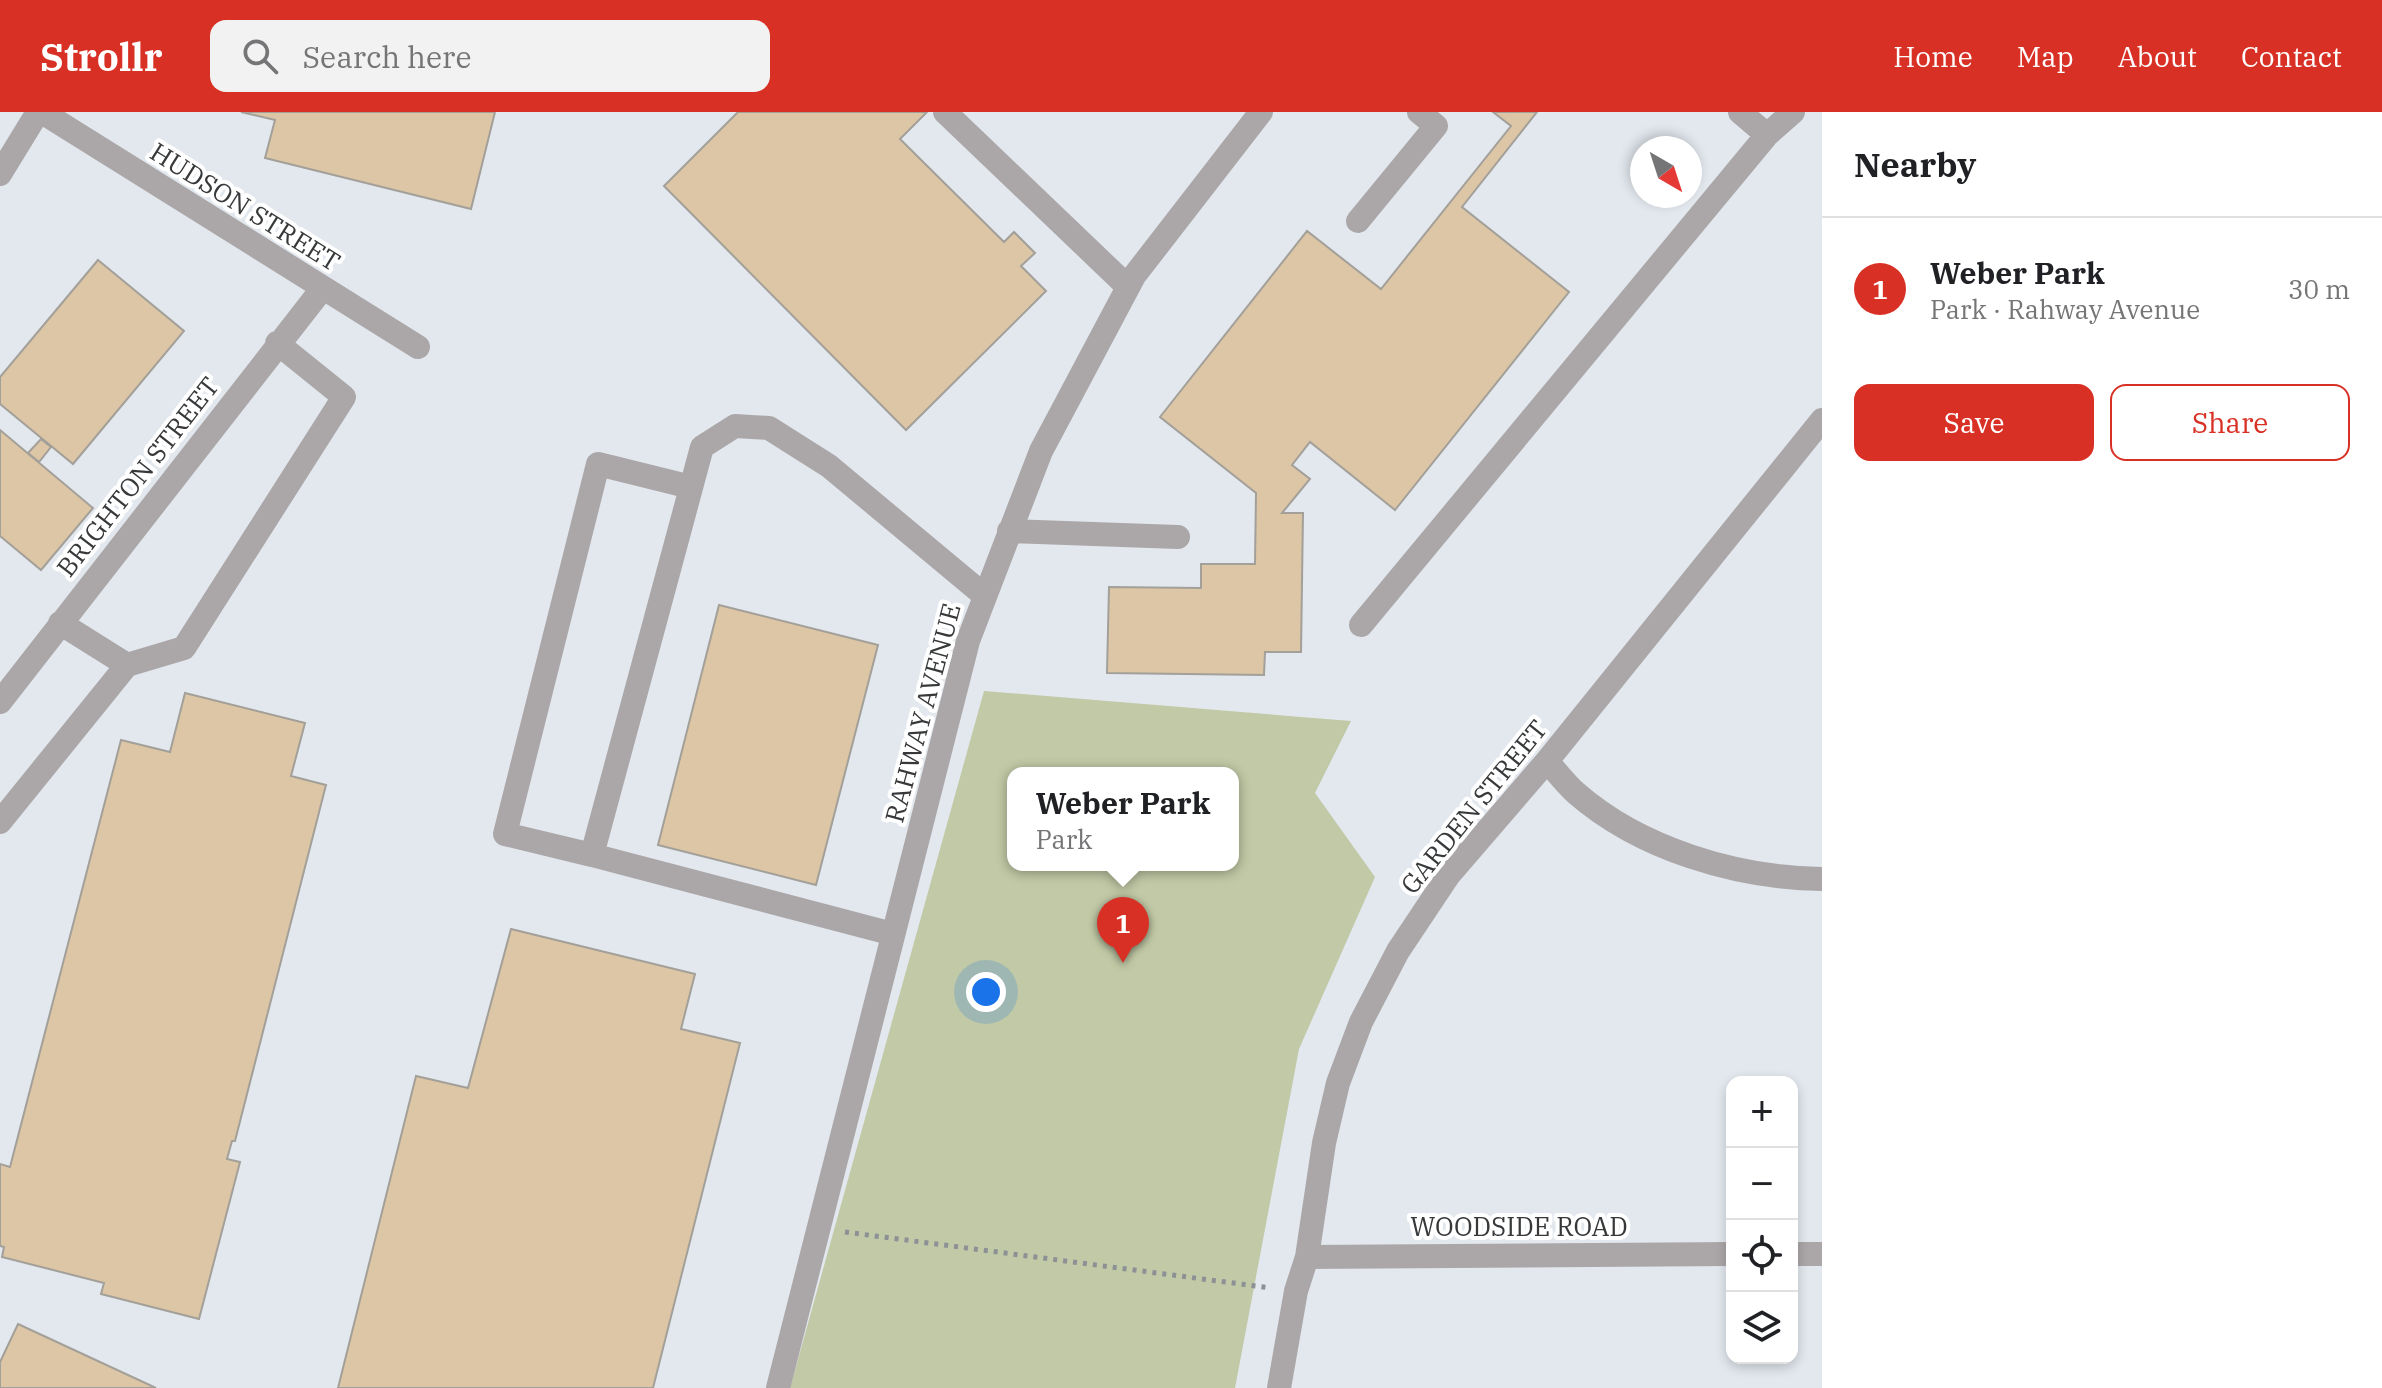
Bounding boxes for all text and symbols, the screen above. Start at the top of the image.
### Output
search box [210,20,770,92]
text: Strollr [40,32,162,81]
icon: search [238,34,282,78]
text: Search here [302,37,471,76]
text: Home [1893,38,1973,75]
text: Map [2017,38,2074,75]
text: About [2118,38,2197,75]
text: Contact [2241,38,2342,75]
street label: HUDSON STREET [144,134,347,278]
north arrow [1630,136,1702,208]
text: Nearby [1854,142,1976,186]
text: Weber Park [1930,253,2105,292]
text: 1 [1872,272,1888,306]
text: 30 m [2288,272,2350,306]
text: Park · Rahway Avenue [1930,292,2200,326]
street label: BRIGHTON STREET [49,370,226,583]
button: Save [1854,384,2094,461]
button: Share [2110,384,2350,461]
street label: RAHWAY AVENUE [876,599,968,826]
street label: GARDEN STREET [1392,712,1554,901]
popup [1007,767,1239,871]
text: Weber Park [1036,783,1210,822]
text: Park [1036,822,1092,856]
pin: 1 [1097,897,1149,963]
your location [966,972,1006,1012]
map controls [1726,1076,1798,1364]
button: + [1726,1076,1798,1148]
button: − [1726,1148,1798,1220]
street label: WOODSIDE ROAD [1410,1209,1628,1243]
button: locate [1726,1220,1798,1292]
button: layers [1726,1292,1798,1364]

